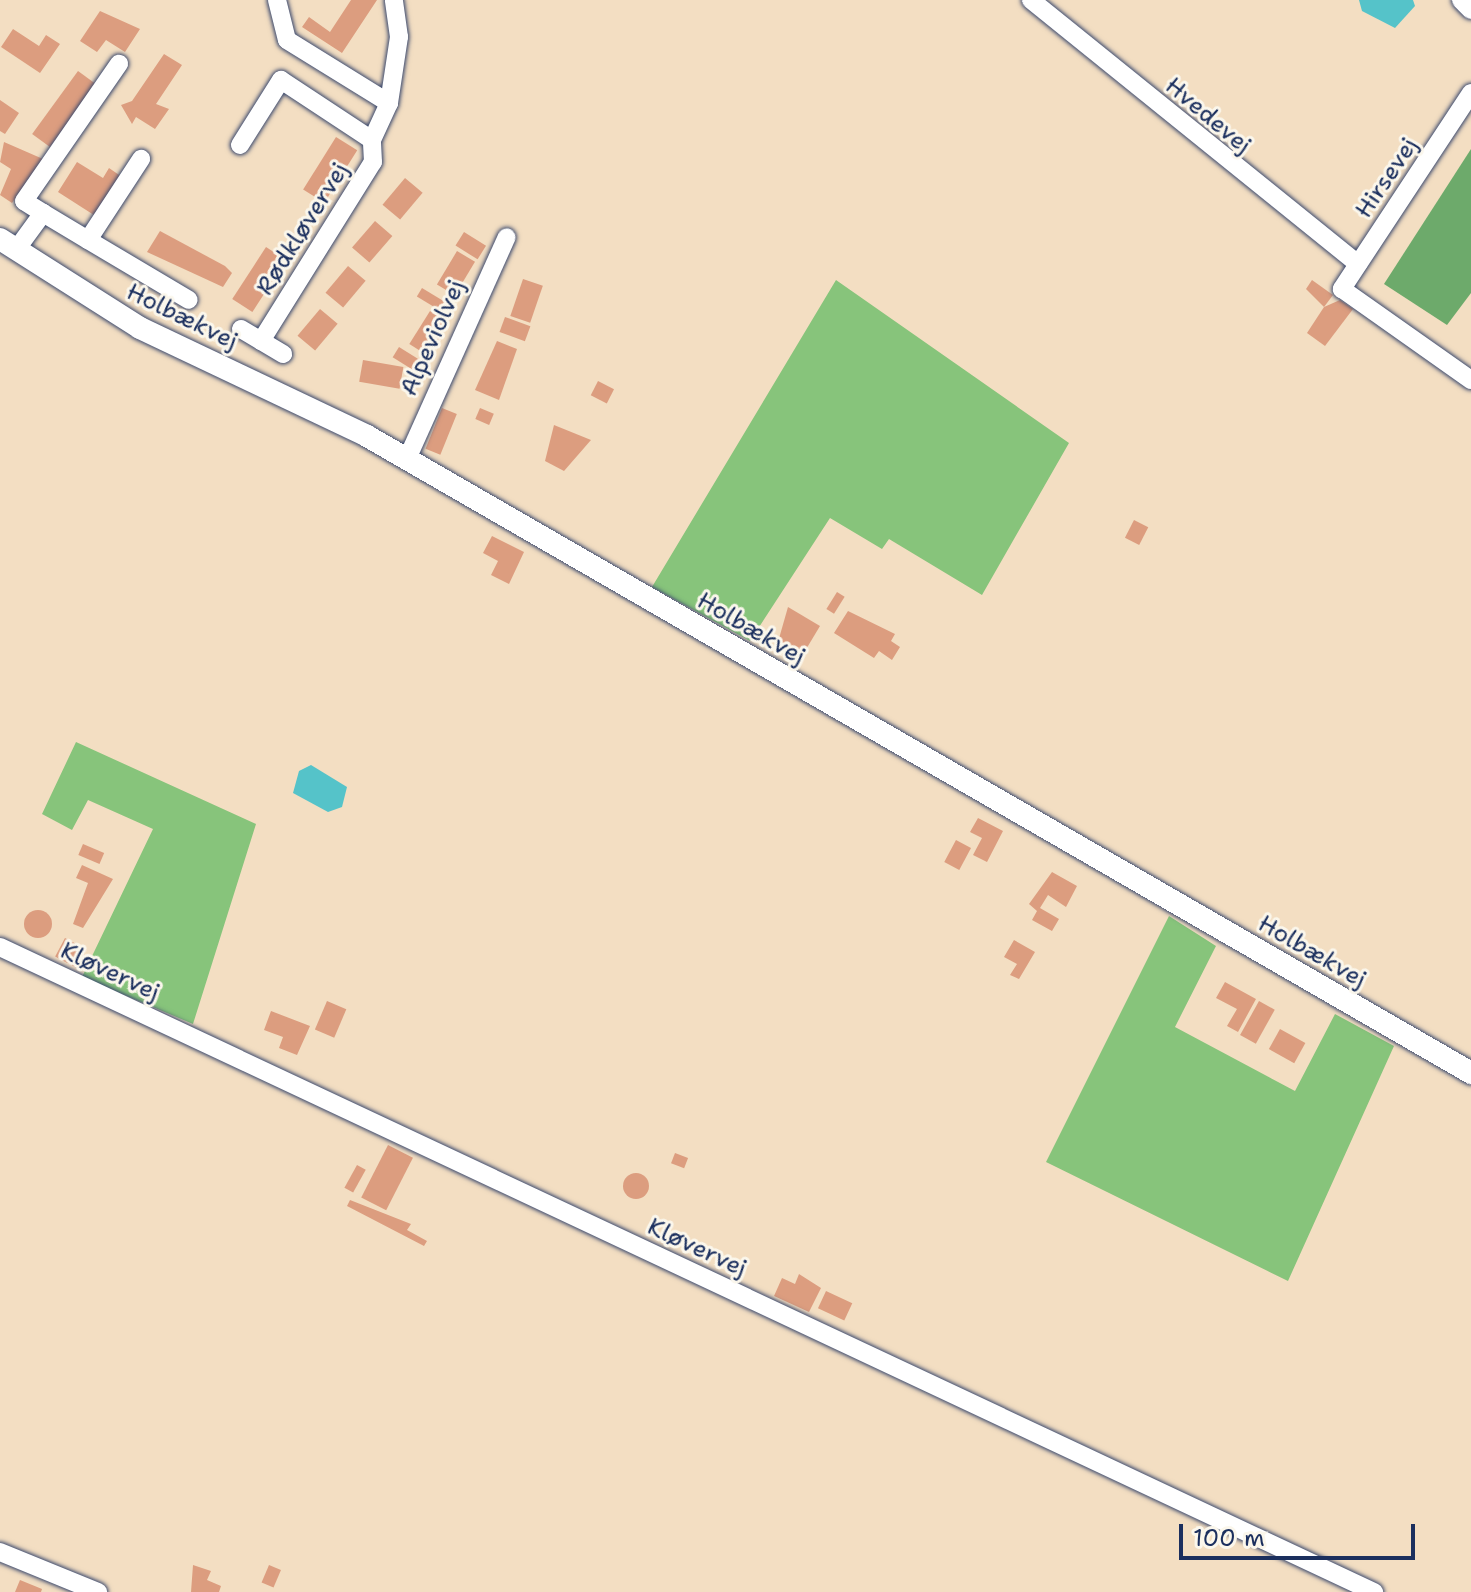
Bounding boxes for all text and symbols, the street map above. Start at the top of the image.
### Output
street label: Hvedevej [1159,72,1257,160]
street label: Hirsevej [1350,132,1424,224]
street label: Rødkløvervej [251,157,355,301]
street label: Alpeviolvej [395,276,471,400]
street label: Holbækvej [122,278,242,356]
street label: Holbækvej [692,587,810,671]
street label: Holbækvej [1253,910,1371,994]
street label: Kløvervej [56,937,164,1007]
street label: Kløvervej [643,1213,751,1283]
scale bar [1183,1508,1419,1558]
text: 100 m [1193,1522,1265,1554]

